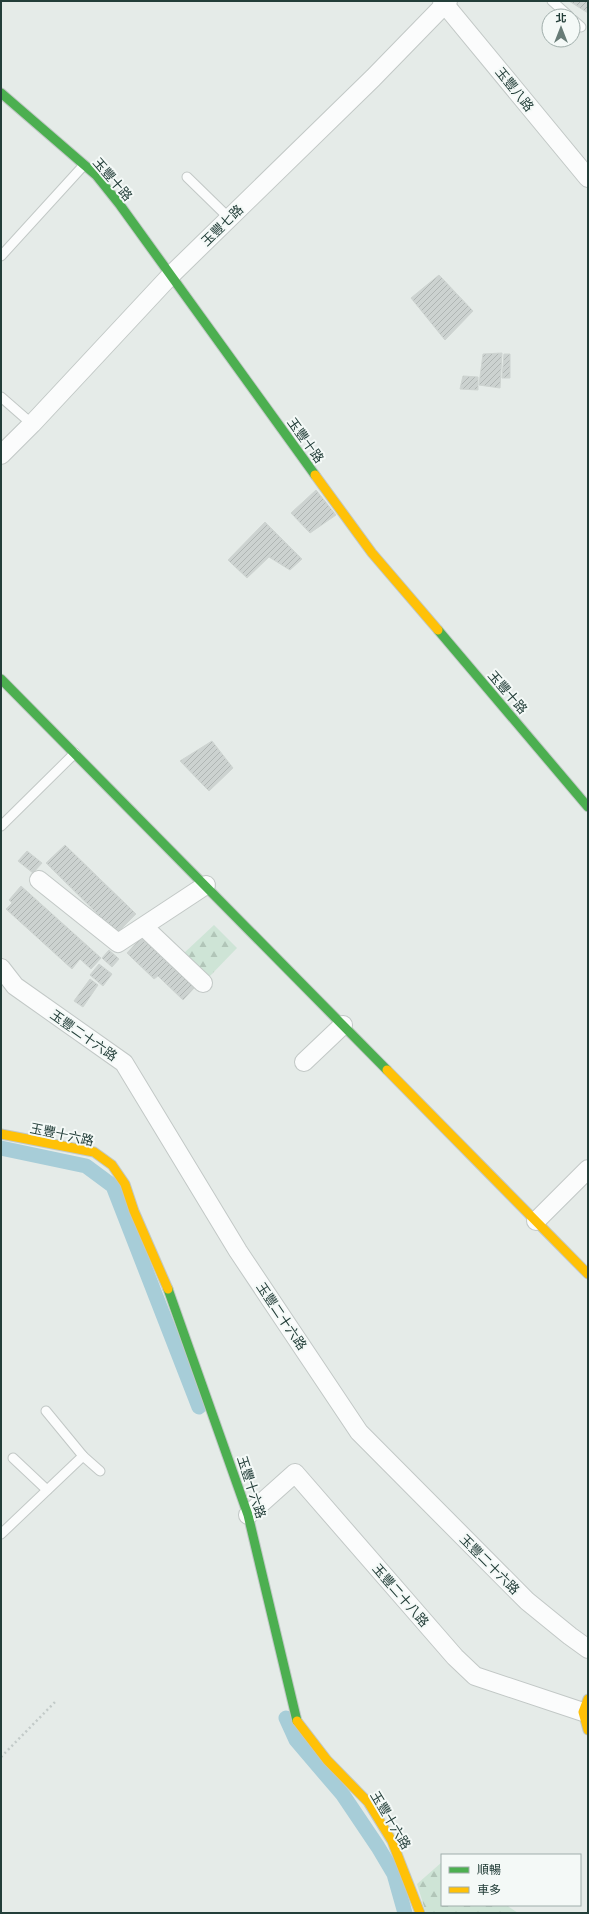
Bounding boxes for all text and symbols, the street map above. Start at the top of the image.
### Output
north arrow [541,8,581,48]
text: 北 [556,11,567,25]
street label: 玉豐八路 [492,64,538,115]
street label: 玉豐十路 [89,154,136,205]
street label: 玉豐七路 [198,201,247,250]
street label: 玉豐十路 [283,414,328,466]
street label: 玉豐十路 [484,667,531,718]
street label: 玉豐二十六路 [47,1006,121,1065]
street label: 玉豐十六路 [28,1119,95,1150]
street label: 玉豐二十六路 [253,1279,310,1353]
street label: 玉豐十六路 [233,1454,270,1521]
street label: 玉豐二十六路 [456,1531,523,1598]
street label: 玉豐二十八路 [369,1560,433,1630]
street label: 玉豐十六路 [367,1788,415,1852]
legend [441,1854,581,1906]
text: 順暢 [477,1862,501,1878]
text: 車多 [477,1882,501,1898]

